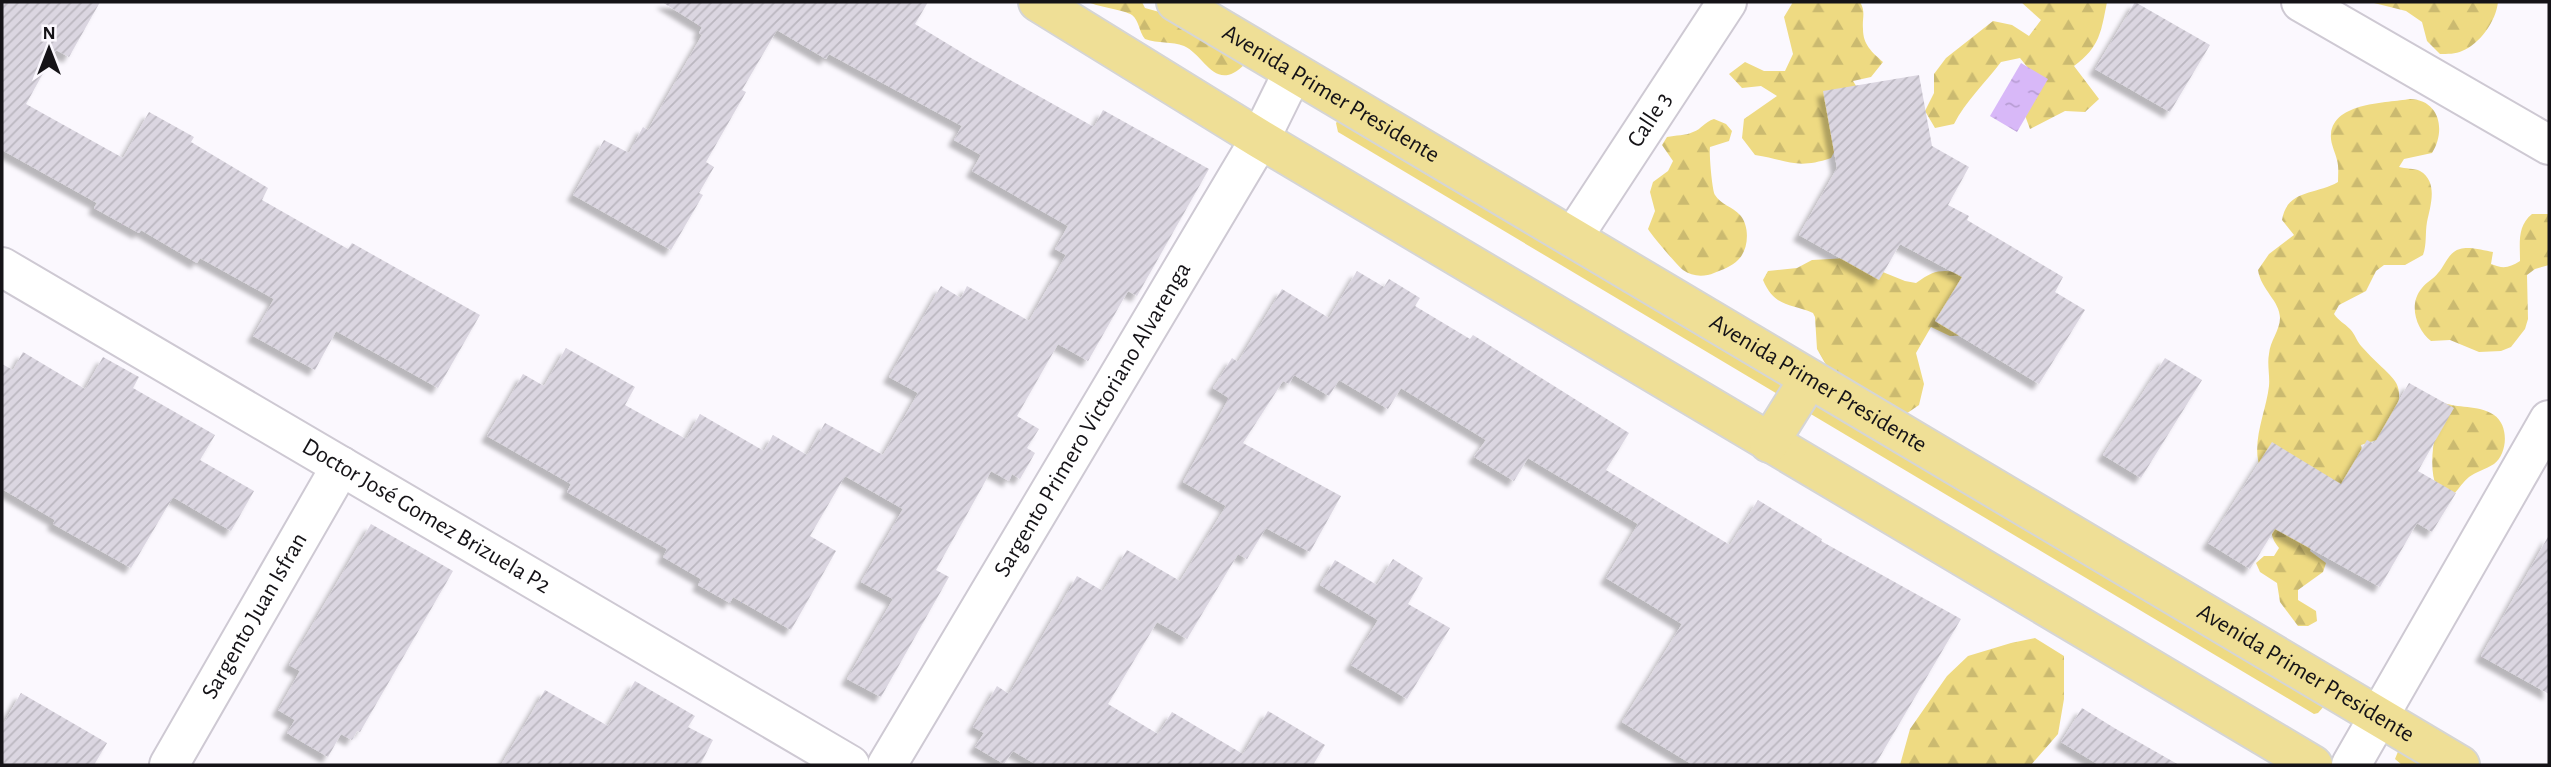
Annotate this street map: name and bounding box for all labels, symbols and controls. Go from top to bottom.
north arrow [14,14,84,84]
street label: Avenida Primer Presidente [1218,20,1443,168]
text: N [42,24,56,43]
street label: Calle 3 [1623,88,1676,152]
street label: Sargento Primero Victoriano Alvarenga [990,258,1196,581]
street label: Avenida Primer Presidente [1706,310,1931,457]
street label: Doctor José Gomez Brizuela P2 [298,434,555,598]
street label: Sargento Juan Isfran [198,529,312,703]
street label: Avenida Primer Presidente [2193,600,2418,747]

